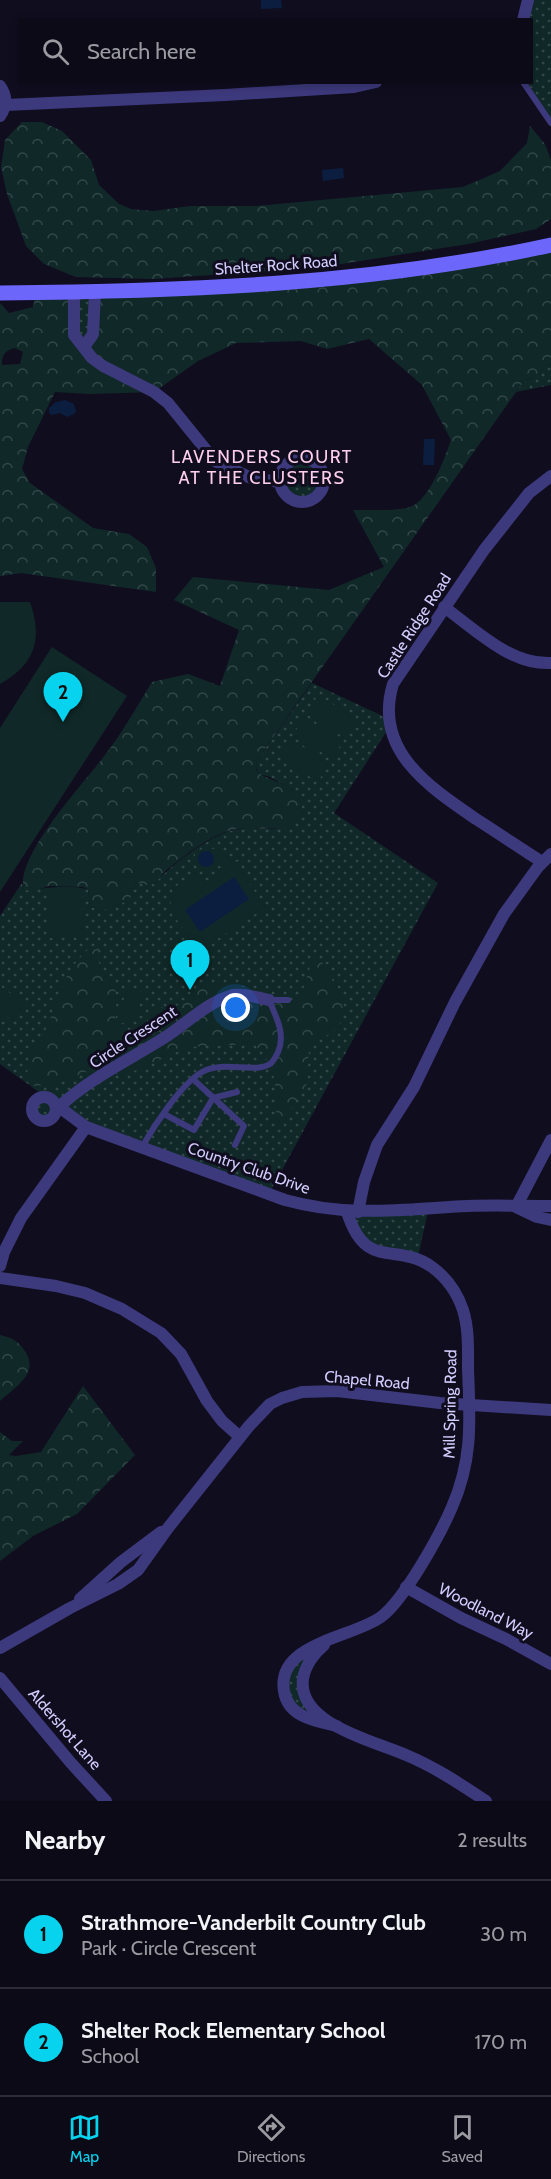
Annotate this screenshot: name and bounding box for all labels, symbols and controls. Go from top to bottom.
search box [18,18,533,84]
icon: search [39,35,72,68]
text: Search here [87,38,196,65]
street label: Shelter Rock Road [214,251,338,279]
district label: LAVENDERS COURT AT THE CLUSTERS [171,446,353,489]
street label: Castle Ridge Road [373,570,455,682]
pin: 2 [44,672,82,722]
pin: 1 [170,940,210,990]
your location [221,993,250,1022]
street label: Circle Crescent [86,1001,181,1072]
street label: Country Club Drive [185,1138,313,1198]
street label: Mill Spring Road [440,1349,460,1459]
street label: Chapel Road [324,1367,410,1393]
street label: Woodland Way [435,1579,537,1643]
street label: Aldershot Lane [25,1685,105,1773]
text: Nearby [24,1824,105,1856]
text: 2 results [457,1828,527,1852]
text: Strathmore-Vanderbilt Country Club [81,1909,426,1936]
text: 1 [40,1922,47,1946]
text: 30 m [480,1922,527,1946]
text: Park · Circle Crescent [81,1936,256,1960]
text: Shelter Rock Elementary School [81,2017,386,2044]
text: 2 [38,2030,49,2054]
text: 170 m [475,2030,527,2054]
text: School [81,2044,139,2068]
tab: Map [68,2111,101,2166]
tab: Directions [237,2111,305,2166]
tab: Saved [441,2111,483,2166]

